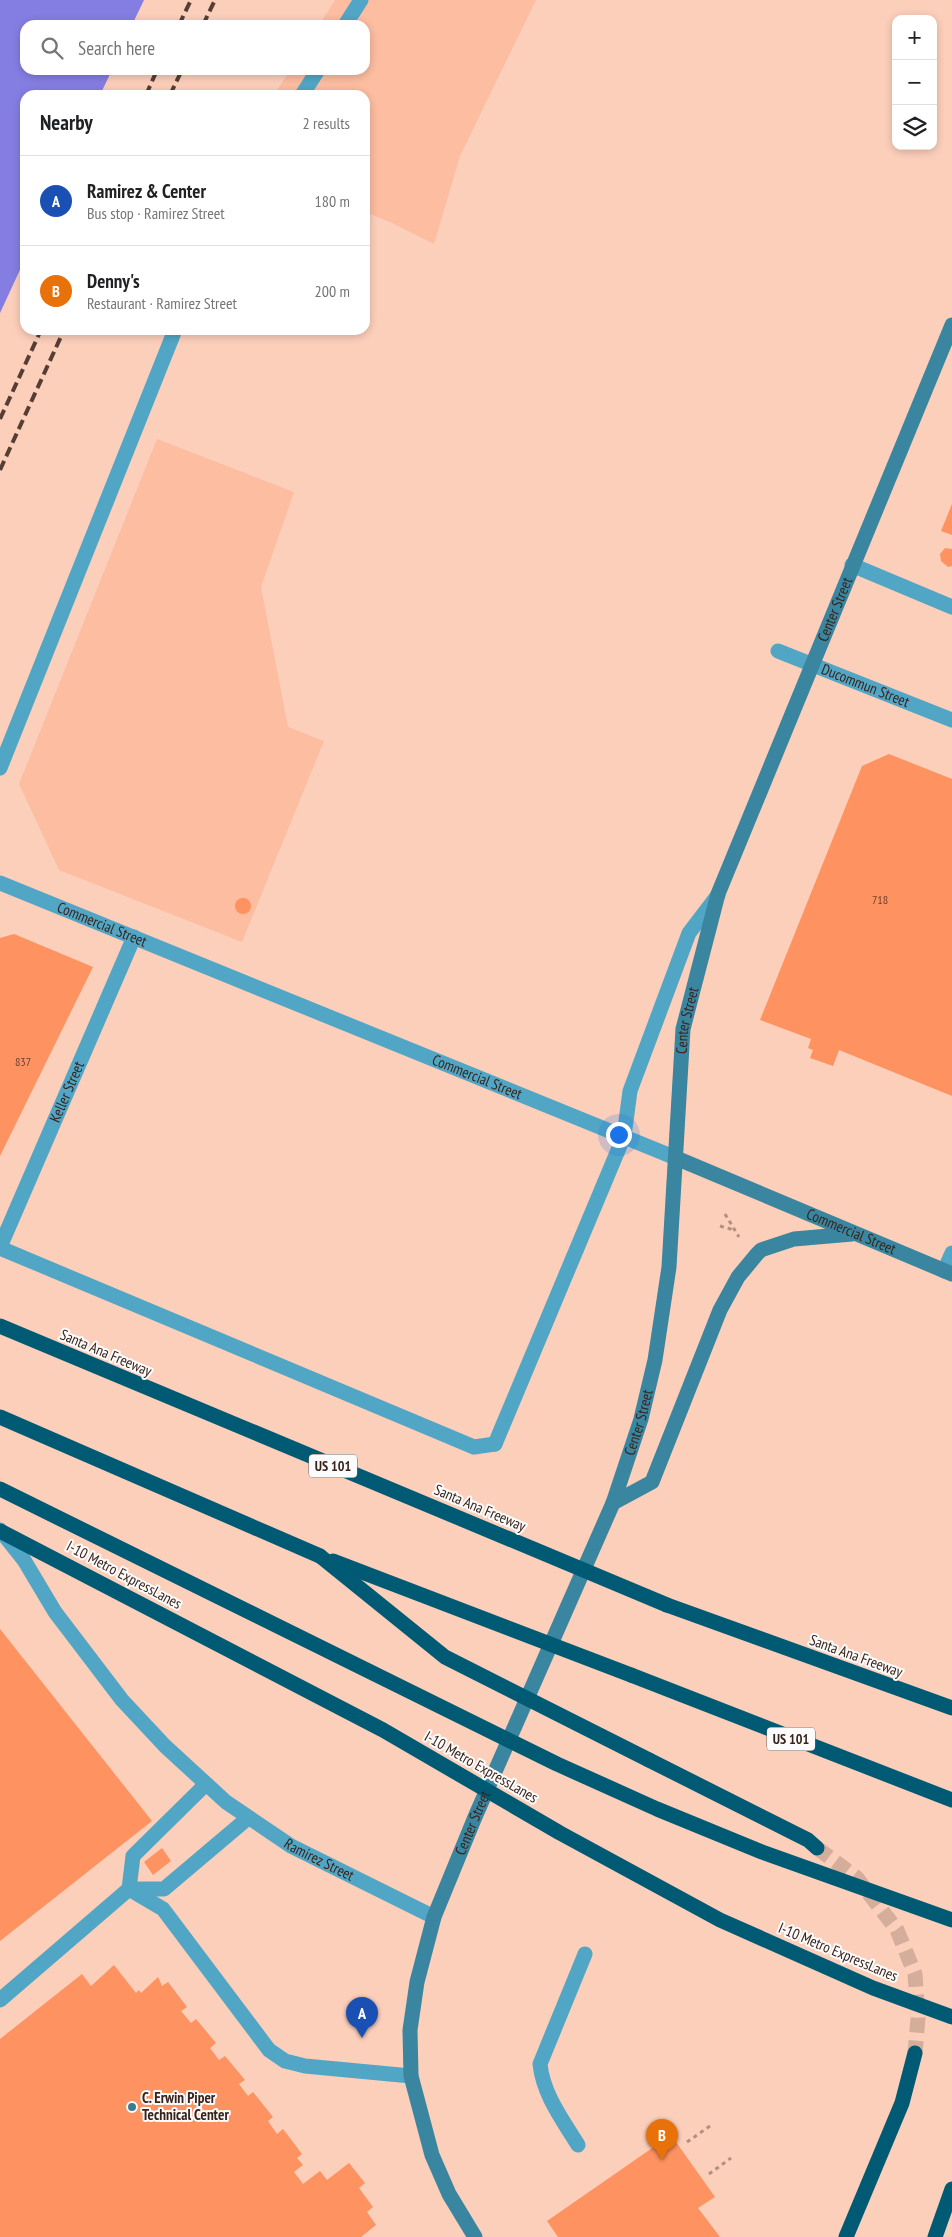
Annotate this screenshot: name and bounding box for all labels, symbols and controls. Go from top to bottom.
map controls [892,15,937,150]
button: + [892,15,937,60]
search box [20,20,370,75]
icon: search [38,34,66,62]
text: Search here [78,36,155,60]
button: − [892,60,937,105]
button: layers [892,105,937,150]
text: Nearby [40,109,93,136]
text: 2 results [303,113,350,133]
text: Ramirez & Center [87,179,206,203]
text: A [52,191,60,211]
text: 180 m [315,191,350,211]
text: Bus stop · Ramirez Street [87,203,225,223]
text: Denny's [87,269,140,293]
text: B [52,281,60,301]
text: 200 m [315,281,350,301]
text: Restaurant · Ramirez Street [87,293,237,313]
street label: Center Street [813,574,856,644]
street label: Ducommun Street [819,659,912,711]
house number: 718 [872,892,888,907]
street label: Commercial Street [54,897,150,951]
street label: Center Street [672,985,703,1054]
street label: Commercial Street [430,1050,525,1103]
house number: 837 [15,1054,31,1069]
street label: Keller Street [45,1058,88,1125]
your location [606,1122,632,1148]
street label: Commercial Street [804,1204,899,1258]
street label: Santa Ana Freeway [58,1325,155,1381]
street label: Center Street [620,1387,657,1458]
road number: US 101 [309,1454,357,1478]
street label: Santa Ana Freeway [432,1480,529,1536]
street label: I-10 Metro ExpressLanes [63,1536,185,1613]
street label: Santa Ana Freeway [807,1630,906,1681]
street label: I-10 Metro ExpressLanes [421,1726,541,1807]
road number: US 101 [767,1728,815,1750]
street label: Center Street [450,1788,494,1858]
street label: Ramirez Street [280,1834,357,1885]
street label: I-10 Metro ExpressLanes [776,1918,901,1985]
pin: A [346,1997,378,2038]
place label: C. Erwin Piper Technical Center [142,2088,229,2124]
marker: C. Erwin Piper Technical Center [126,2101,138,2113]
pin: B [646,2119,678,2160]

